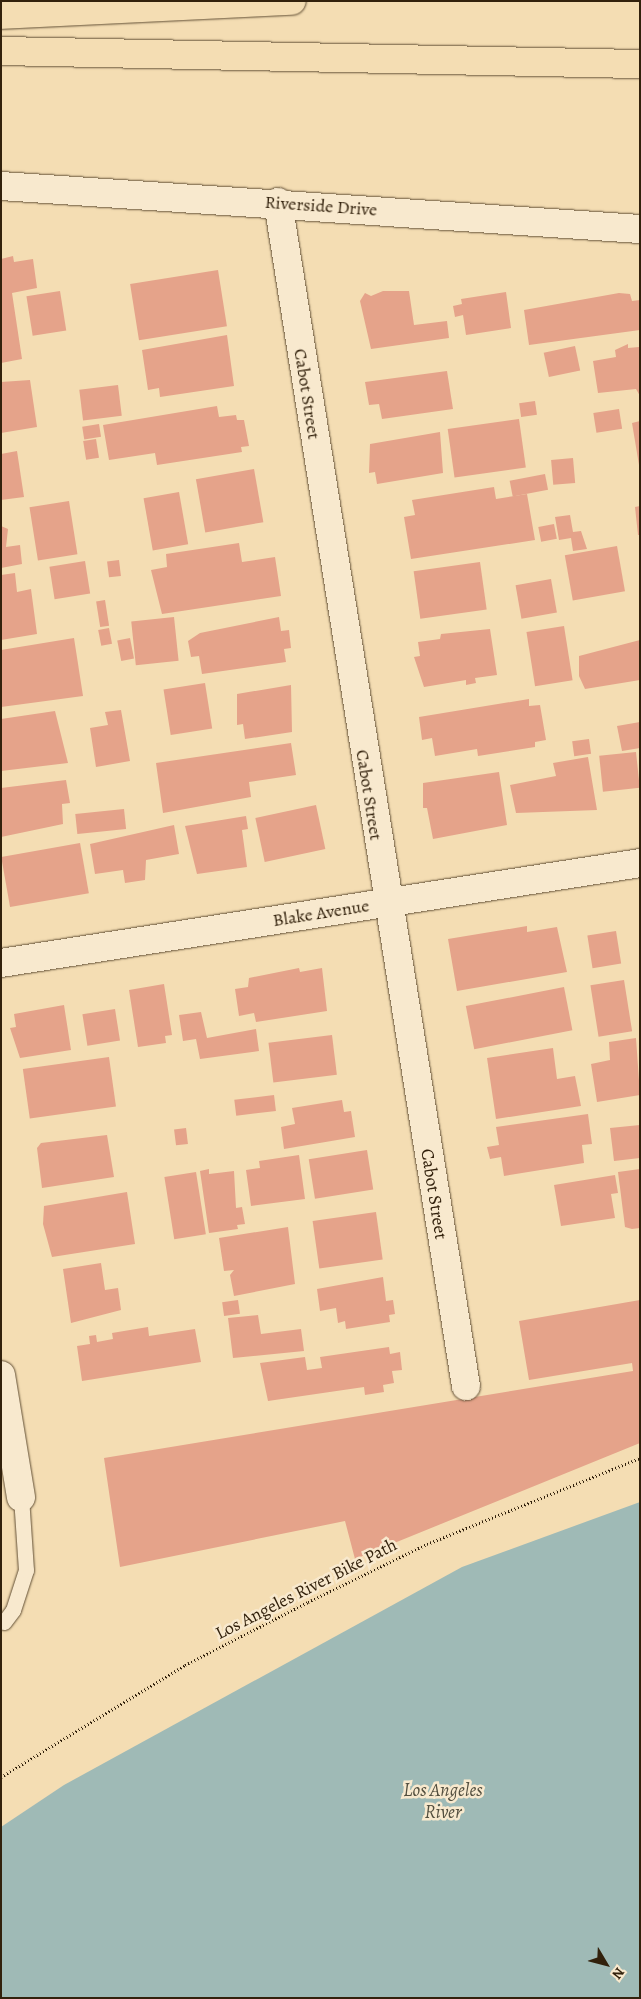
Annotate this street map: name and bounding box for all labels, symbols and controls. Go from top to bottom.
street label: Riverside Drive [264,191,378,221]
street label: Cabot Street [289,347,325,441]
street label: Cabot Street [351,748,387,842]
street label: Blake Avenue [271,895,371,931]
street label: Cabot Street [416,1147,452,1241]
street label: Los Angeles River Bike Path [212,1534,400,1644]
water label: Los Angeles River [403,1780,483,1824]
north arrow [581,1939,631,1989]
text: N [608,1964,629,1983]

